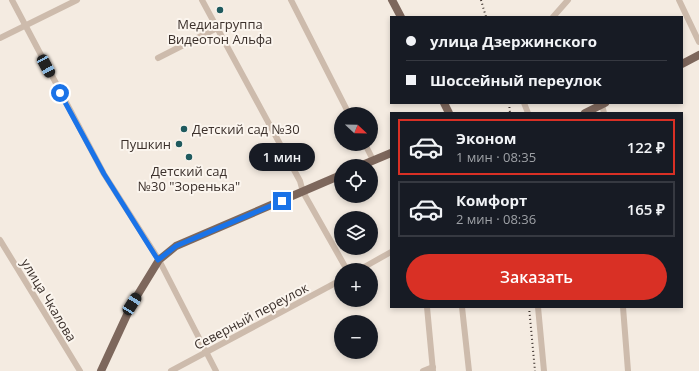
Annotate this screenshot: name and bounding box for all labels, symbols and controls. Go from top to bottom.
marker: Медиагруппа Видеотон Альфа [215,5,225,15]
place label: Медиагруппа Видеотон Альфа [168,15,272,48]
text: улица Дзержинского [430,31,597,51]
car [35,53,57,79]
text: Шоссейный переулок [430,70,602,90]
route start [51,84,69,102]
north arrow [334,107,378,151]
map controls [334,107,378,359]
place label: Детский сад №30 [192,120,300,138]
marker: Детский сад №30 [179,124,189,134]
text: Эконом [456,128,516,148]
icon: car [408,129,444,165]
place label: Пушкин [120,135,171,153]
text: 122 ₽ [627,137,665,157]
marker: Пушкин [174,139,184,149]
callout: 1 мин [249,143,315,171]
text: 1 мин [263,148,301,166]
text: 1 мин · 08:35 [456,148,536,166]
marker: Детский сад №30 "Зоренька" [184,152,194,162]
button: locate [334,159,378,203]
place label: Детский сад №30 "Зоренька" [138,162,240,195]
text: Комфорт [456,190,527,210]
icon: car [408,191,444,227]
route end [273,192,291,210]
text: 165 ₽ [627,199,665,219]
text: 2 мин · 08:36 [456,210,536,228]
button: layers [334,211,378,255]
button: Заказать [406,254,667,300]
street label: улица Чкалова [17,255,81,345]
button: + [334,263,378,307]
street label: Северный переулок [191,278,312,354]
car [121,291,143,317]
button: − [334,315,378,359]

